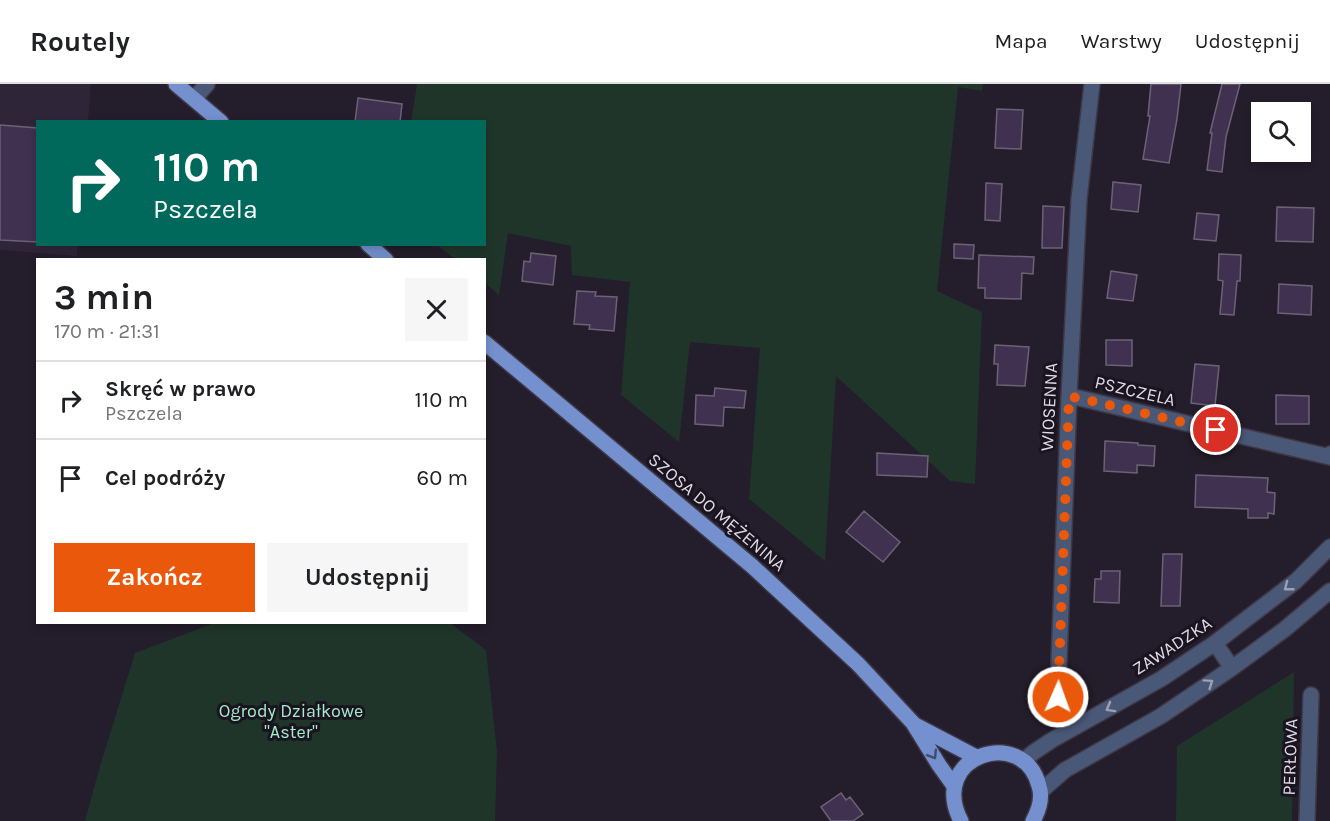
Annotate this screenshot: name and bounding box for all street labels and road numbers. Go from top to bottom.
street label: WIOSENNA [1036,362,1062,452]
street label: PSZCZELA [1093,371,1177,411]
street label: SZOSA DO MĘŻENINA [644,448,790,576]
street label: ZAWADZKA [1128,612,1216,680]
street label: PERŁOWA [1278,718,1302,796]

